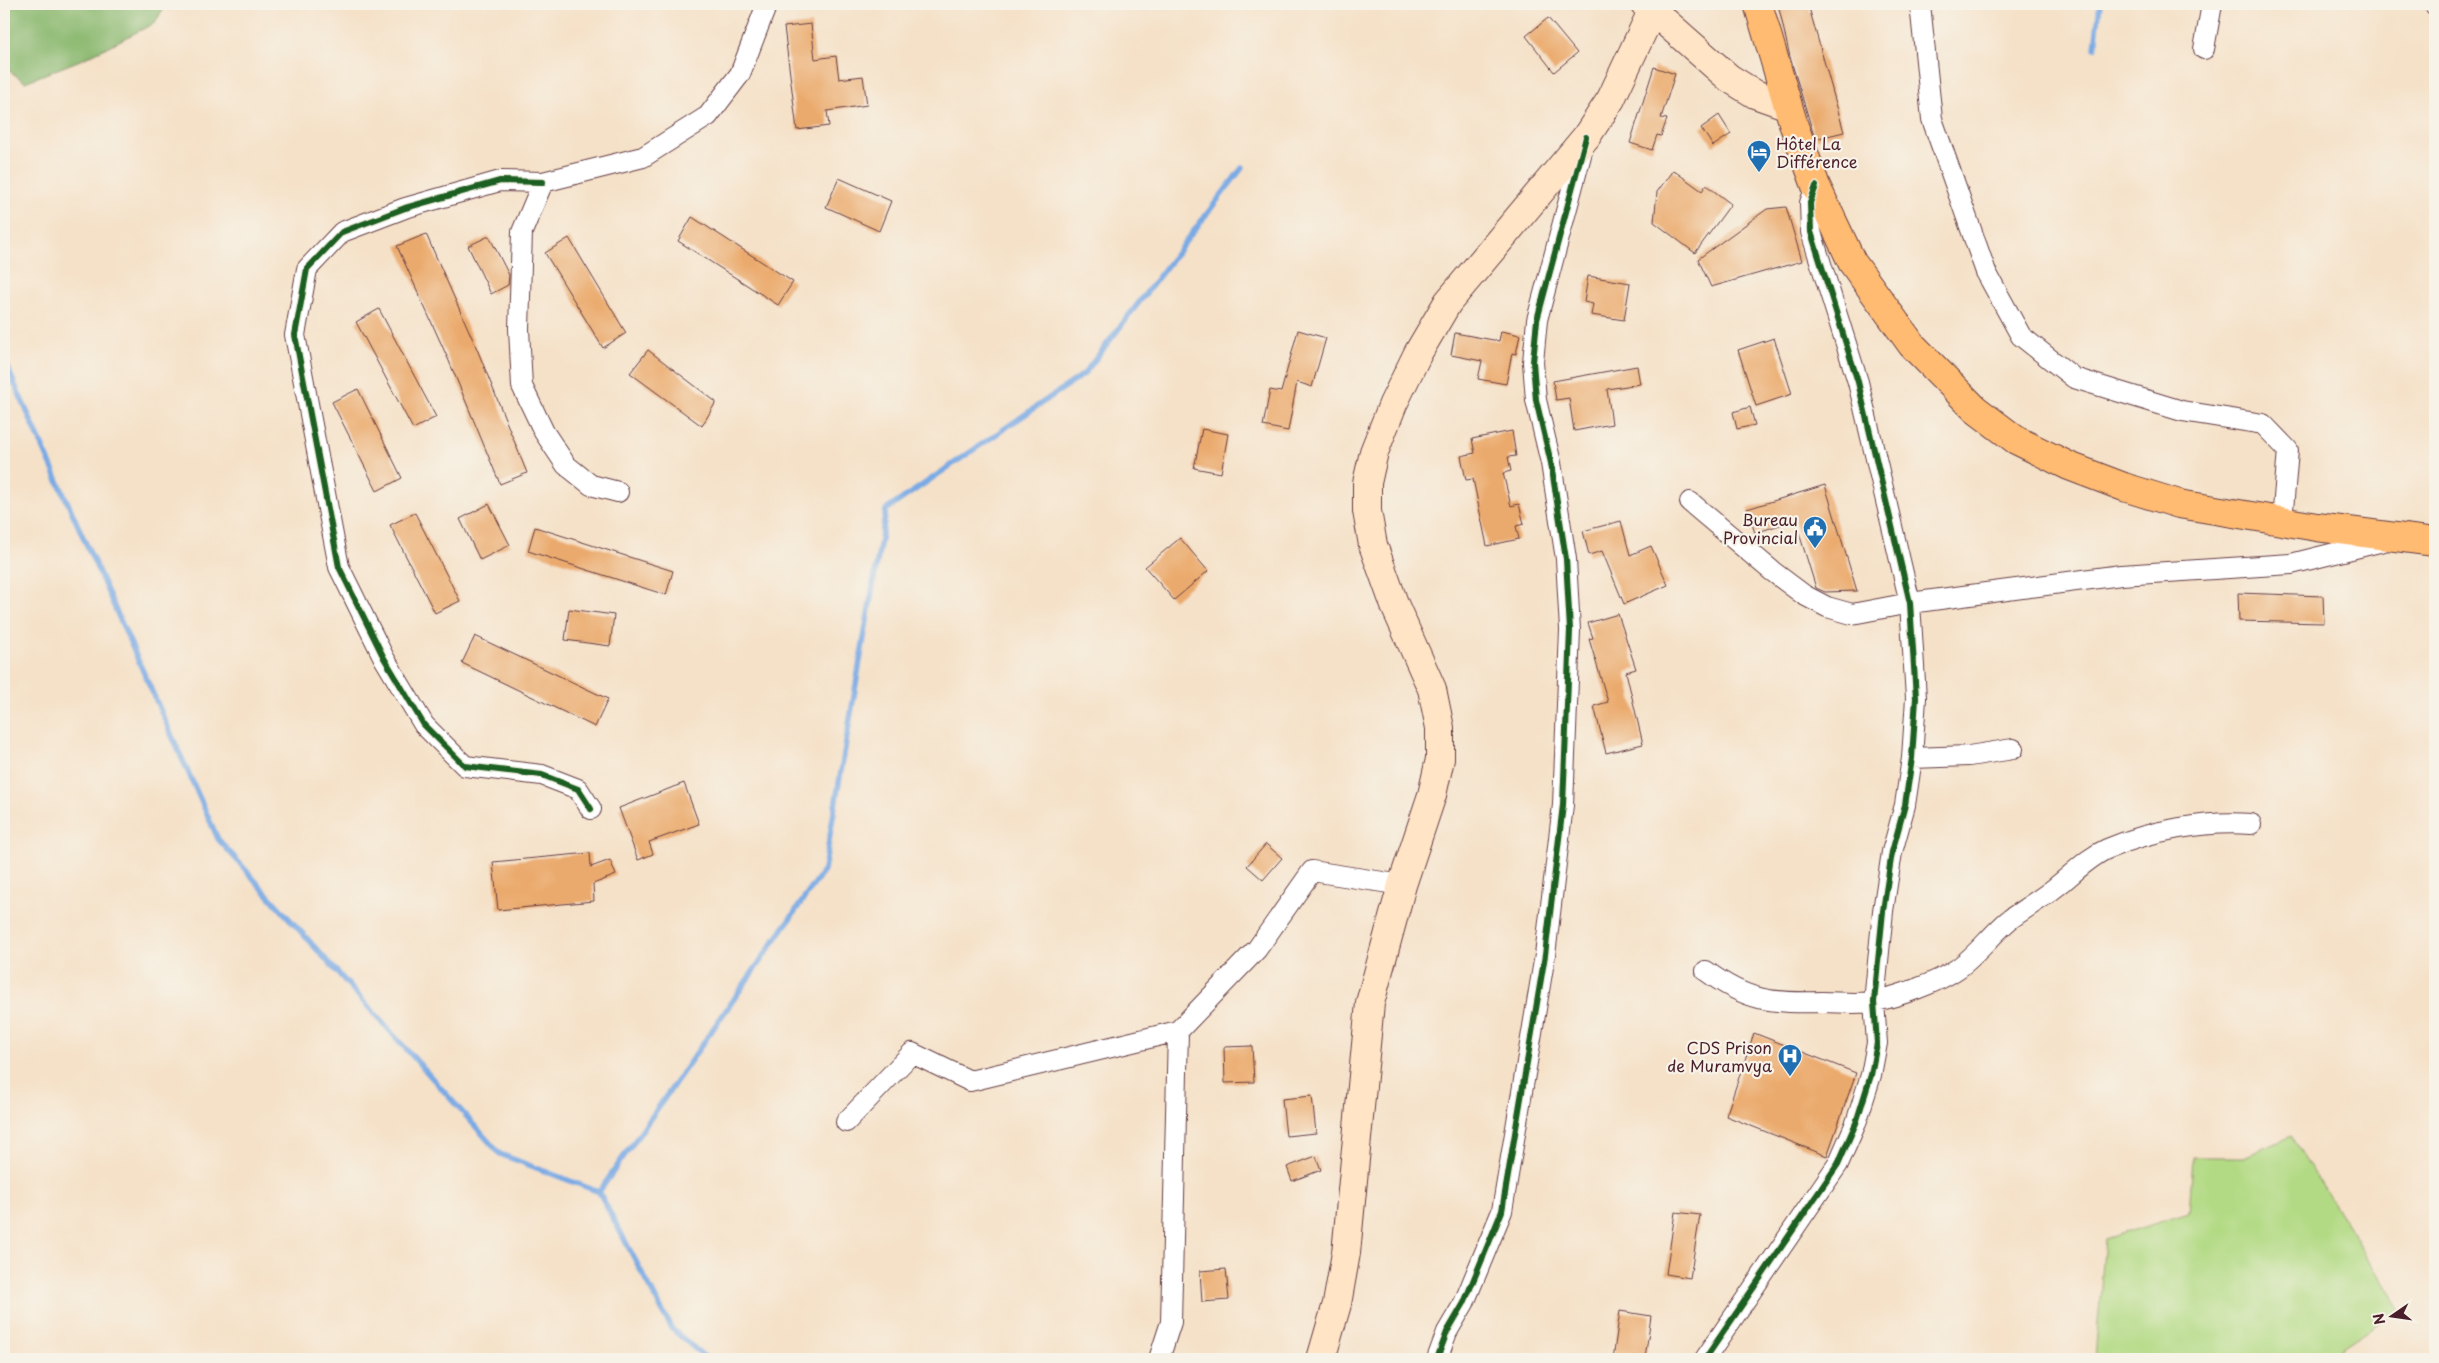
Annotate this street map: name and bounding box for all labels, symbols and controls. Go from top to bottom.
place label: Hôtel La Différence [1776,131,1858,173]
hotel icon: Hôtel La Différence [1746,139,1772,173]
place label: Bureau Provincial [1723,507,1798,549]
public building icon: Bureau Provincial [1802,515,1828,549]
place label: CDS Prison de Muramvya [1667,1035,1772,1077]
hospital icon: CDS Prison de Muramvya [1777,1043,1803,1077]
north arrow [2366,1290,2416,1340]
text: N [2367,1311,2390,1327]

